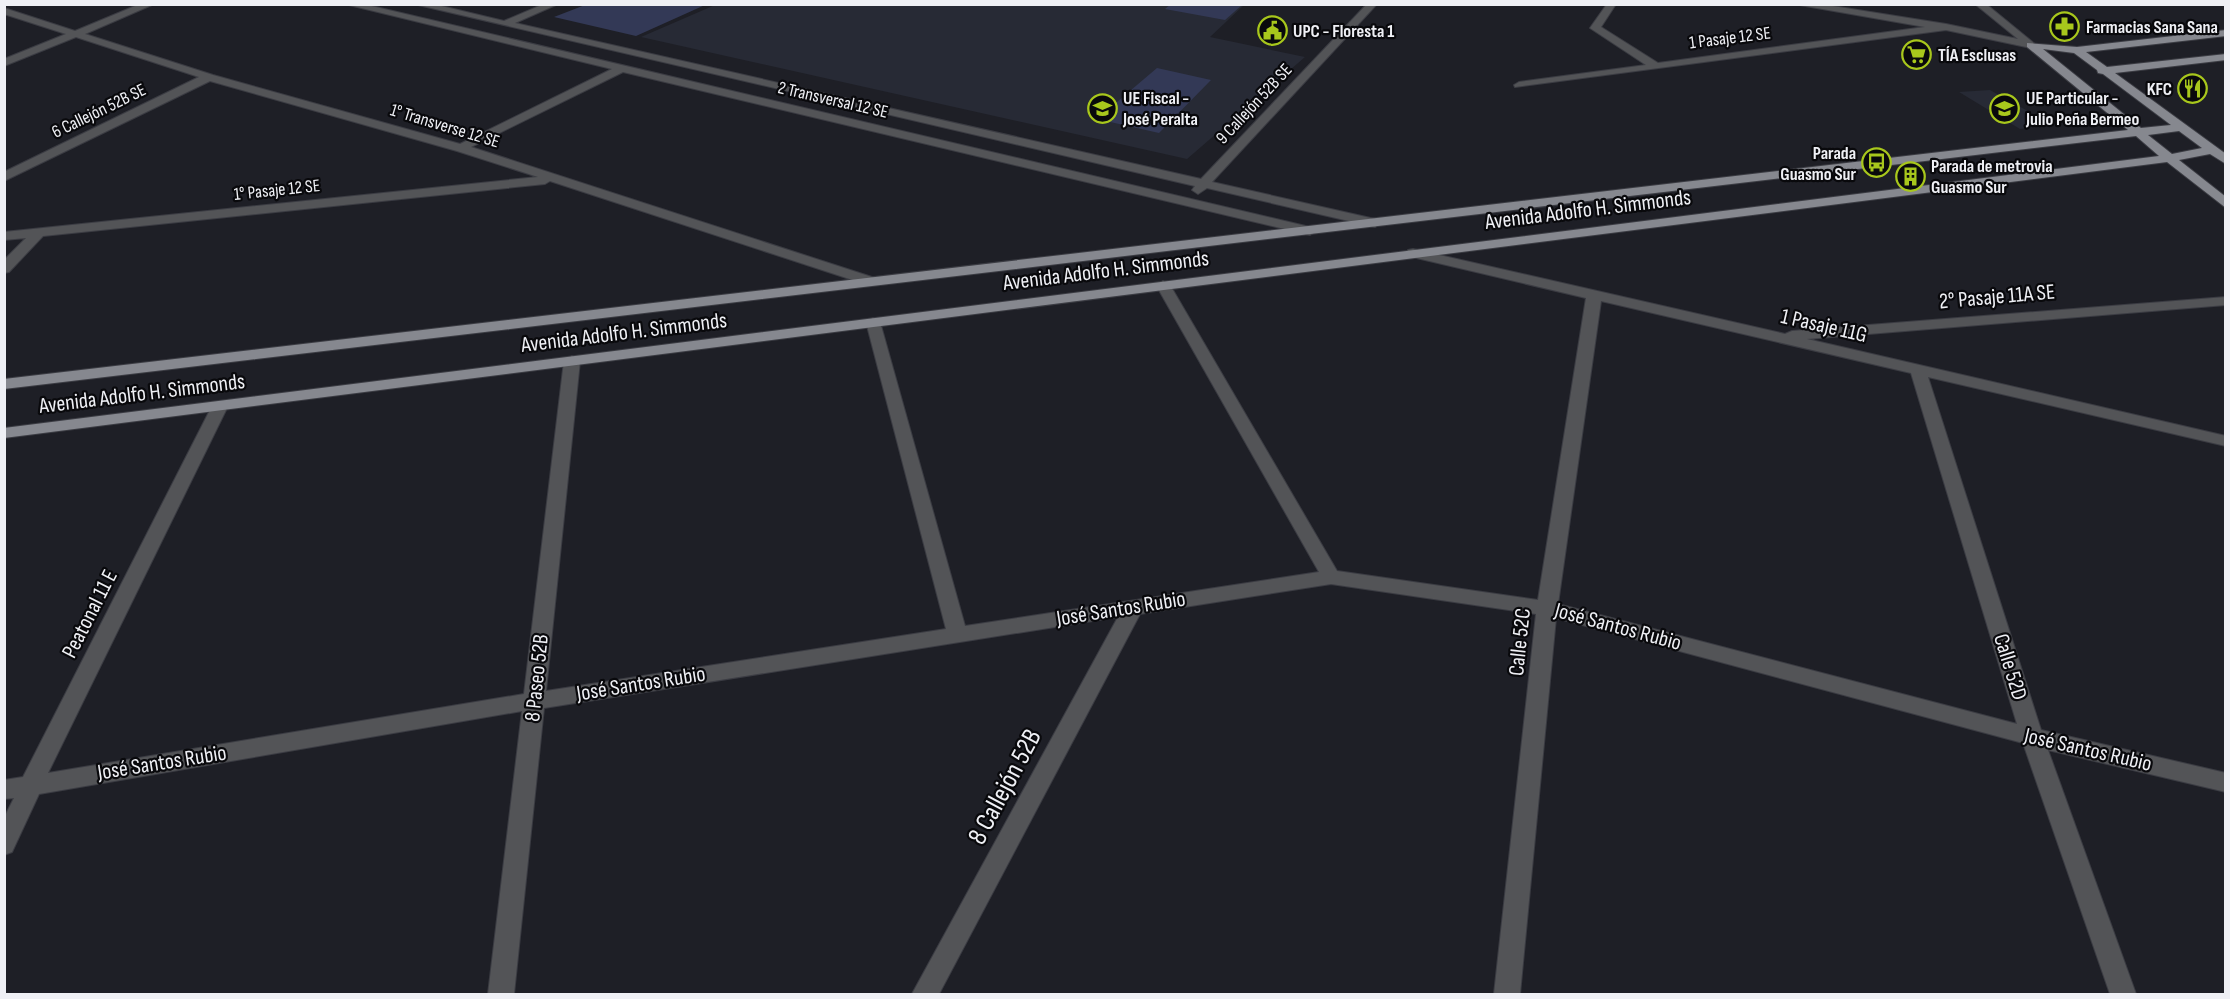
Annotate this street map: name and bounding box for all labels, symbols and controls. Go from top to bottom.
pharmacy icon: Farmacias Sana Sana [2049,11,2081,43]
public building icon: UPC - Floresta 1 [1256,15,1288,47]
place label: Farmacias Sana Sana [2086,17,2218,38]
place label: UPC - Floresta 1 [1293,21,1394,42]
street label: 1 Pasaje 12 SE [1688,23,1772,53]
supermarket icon: TÍA Esclusas [1901,39,1933,71]
place label: TÍA Esclusas [1938,45,2016,66]
street label: 9 Callejón 52B SE [1212,60,1296,148]
restaurant icon: KFC [2177,73,2209,105]
street label: 2 Transversal 12 SE [776,77,890,123]
street label: 6 Callejón 52B SE [49,79,149,143]
place label: KFC [2147,79,2172,100]
place label: UE Fiscal - José Peralta [1122,88,1198,130]
place label: UE Particular - Julio Peña Bermeo [2025,88,2140,130]
school or university icon: UE Fiscal - José Peralta [1086,92,1118,124]
school or university icon: UE Particular - Julio Peña Bermeo [1989,92,2021,124]
street label: 1° Transverse 12 SE [388,99,502,153]
place label: Parada Guasmo Sur [1780,143,1856,185]
bus stop icon: Parada Guasmo Sur [1861,147,1893,179]
place label: Parada de metrovia Guasmo Sur [1931,156,2053,198]
building icon: Parada de metrovia Guasmo Sur [1894,160,1926,192]
street label: 1° Pasaje 12 SE [233,175,321,205]
street label: Avenida Adolfo H. Simmonds [1483,184,1693,236]
street label: Avenida Adolfo H. Simmonds [1001,245,1211,297]
street label: 2° Pasaje 11A SE [1938,278,2056,316]
street label: 1 Pasaje 11G [1778,303,1870,349]
street label: Avenida Adolfo H. Simmonds [519,307,729,359]
street label: Avenida Adolfo H. Simmonds [37,368,247,420]
street label: Peatonal 11 E [56,565,124,663]
street label: José Santos Rubio [1054,585,1187,633]
street label: José Santos Rubio [1551,597,1684,657]
street label: Calle 52C [1503,607,1537,677]
street label: Calle 52D [1987,631,2033,703]
street label: 8 Paseo 52B [519,633,555,723]
street label: José Santos Rubio [574,660,707,708]
street label: José Santos Rubio [2021,722,2154,778]
street label: 8 Callejón 52B [961,724,1049,850]
street label: José Santos Rubio [95,739,228,787]

